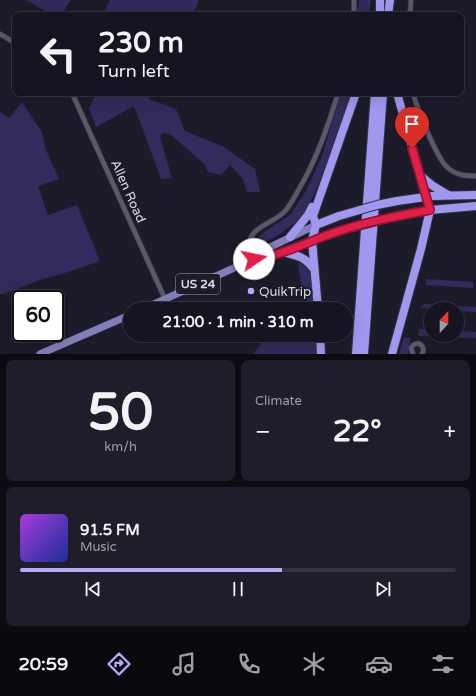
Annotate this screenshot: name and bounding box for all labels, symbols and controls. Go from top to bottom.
text: 230 m [98,26,184,60]
icon: left [32,28,84,80]
text: Turn left [98,60,170,82]
pin [395,107,429,148]
icon: arrive [401,113,423,135]
street label: Allen Road [107,157,149,225]
position arrow [233,238,275,280]
road number: US 24 [176,274,220,294]
place label: QuikTrip [259,284,311,300]
marker: QuikTrip [246,286,256,296]
speed limit sign: 60 [12,290,64,342]
north arrow [424,302,464,342]
map controls [424,302,464,342]
text: 21:00 · 1 min · 310 m [163,313,313,331]
text: 50 [88,381,153,444]
text: Climate [255,393,302,409]
text: 22° [333,413,382,450]
text: − [255,419,271,445]
text: + [444,419,456,445]
text: km/h [104,439,137,455]
text: 91.5 FM [80,521,140,539]
text: Music [80,539,117,555]
icon: previous [82,578,104,600]
icon: pause [227,578,249,600]
icon: next [372,578,394,600]
icon: directions [105,650,133,678]
icon: music [170,650,198,678]
icon: phone [235,650,263,678]
icon: climate [300,650,328,678]
icon: car [365,650,393,678]
icon: filters [429,650,457,678]
text: 20:59 [18,653,68,675]

